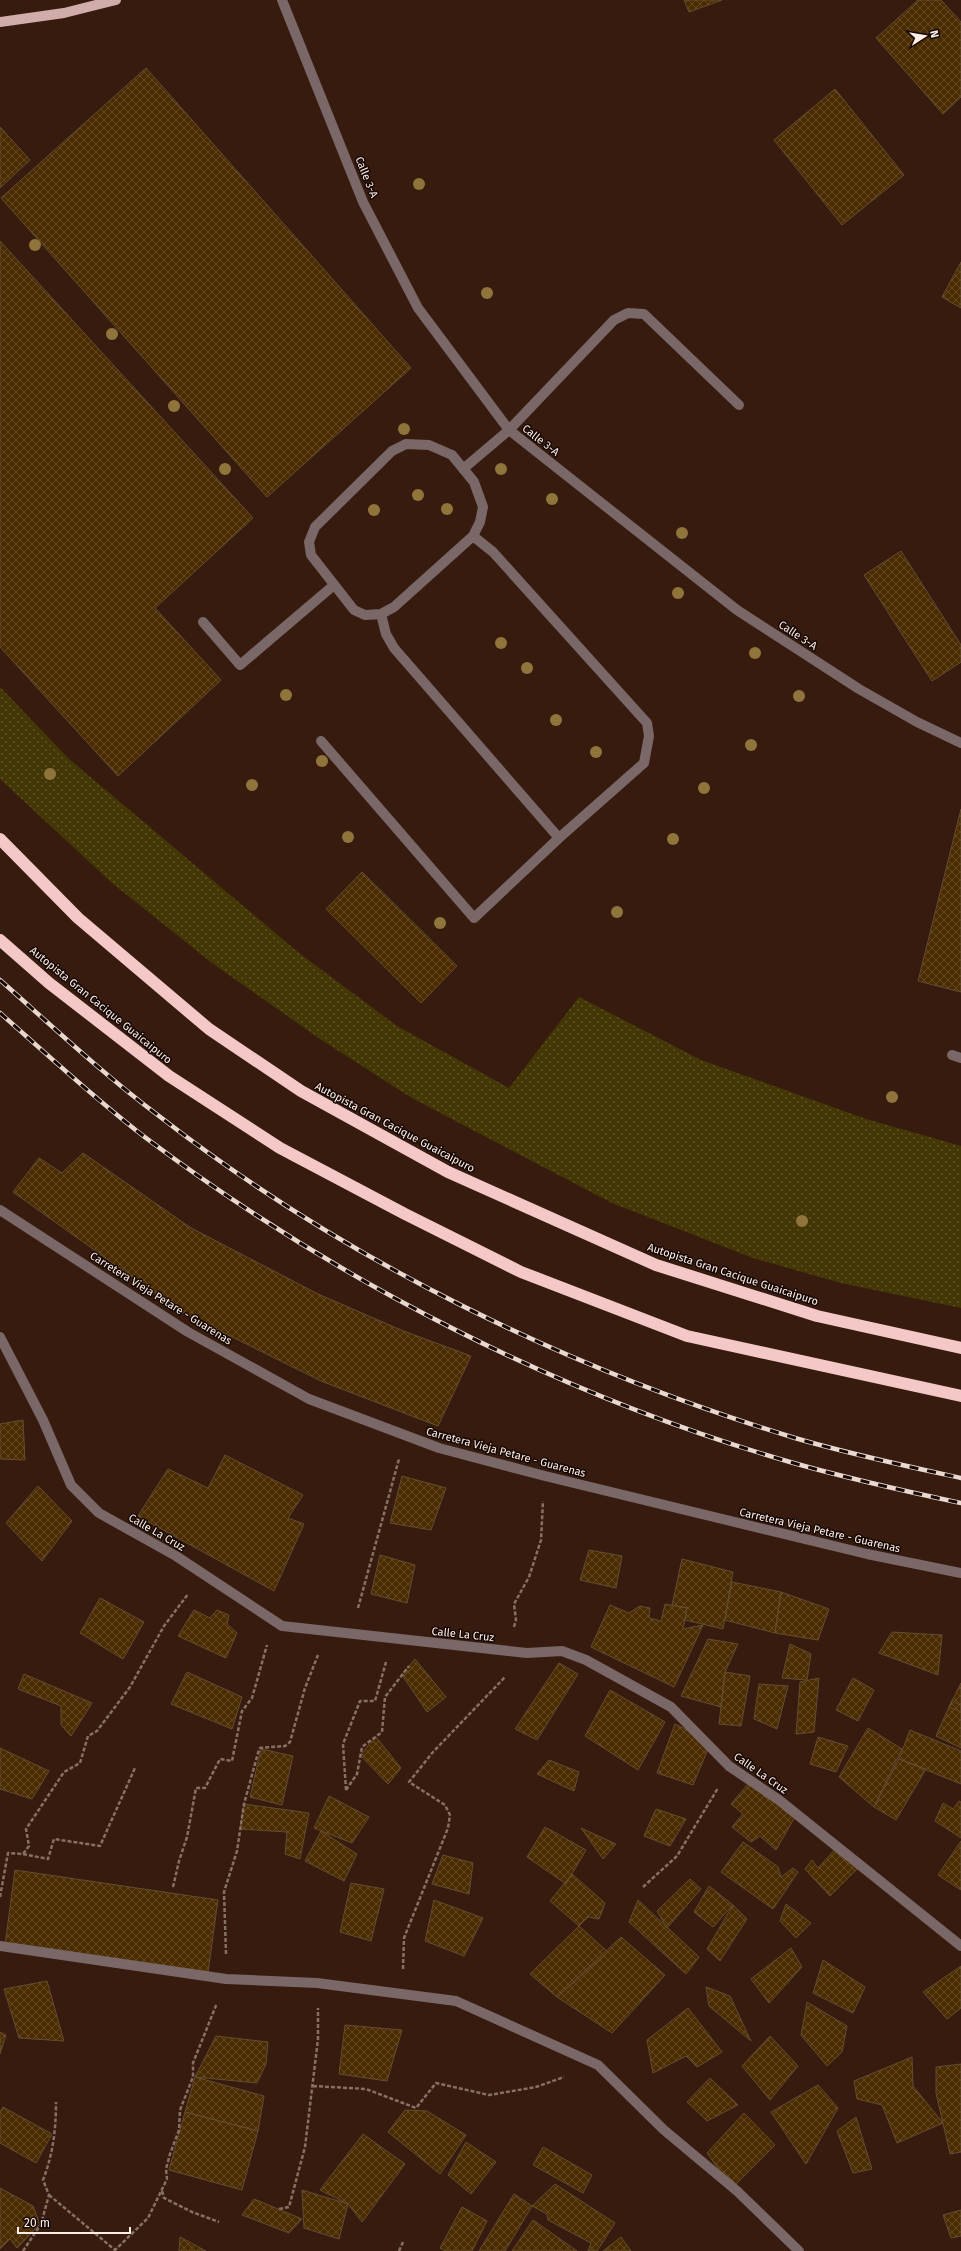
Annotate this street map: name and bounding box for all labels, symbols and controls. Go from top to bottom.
north arrow [905,16,945,56]
text: N [927,29,941,39]
street label: Calle 3-A [352,155,381,200]
street label: Calle 3-A [520,422,562,459]
street label: Calle 3-A [776,618,820,653]
street label: Autopista Gran Cacique Guaicaipuro [27,944,174,1067]
street label: Autopista Gran Cacique Guaicaipuro [313,1080,477,1175]
street label: Autopista Gran Cacique Guaicaipuro [646,1241,820,1308]
street label: Carretera Vieja Petare - Guarenas [87,1249,234,1348]
street label: Carretera Vieja Petare - Guarenas [425,1425,587,1480]
street label: Carretera Vieja Petare - Guarenas [738,1506,902,1555]
street label: Calle La Cruz [126,1511,187,1554]
street label: Calle La Cruz [431,1625,495,1644]
street label: Calle La Cruz [731,1750,790,1797]
scale bar [18,2209,130,2235]
text: 20 m [24,2216,50,2230]

